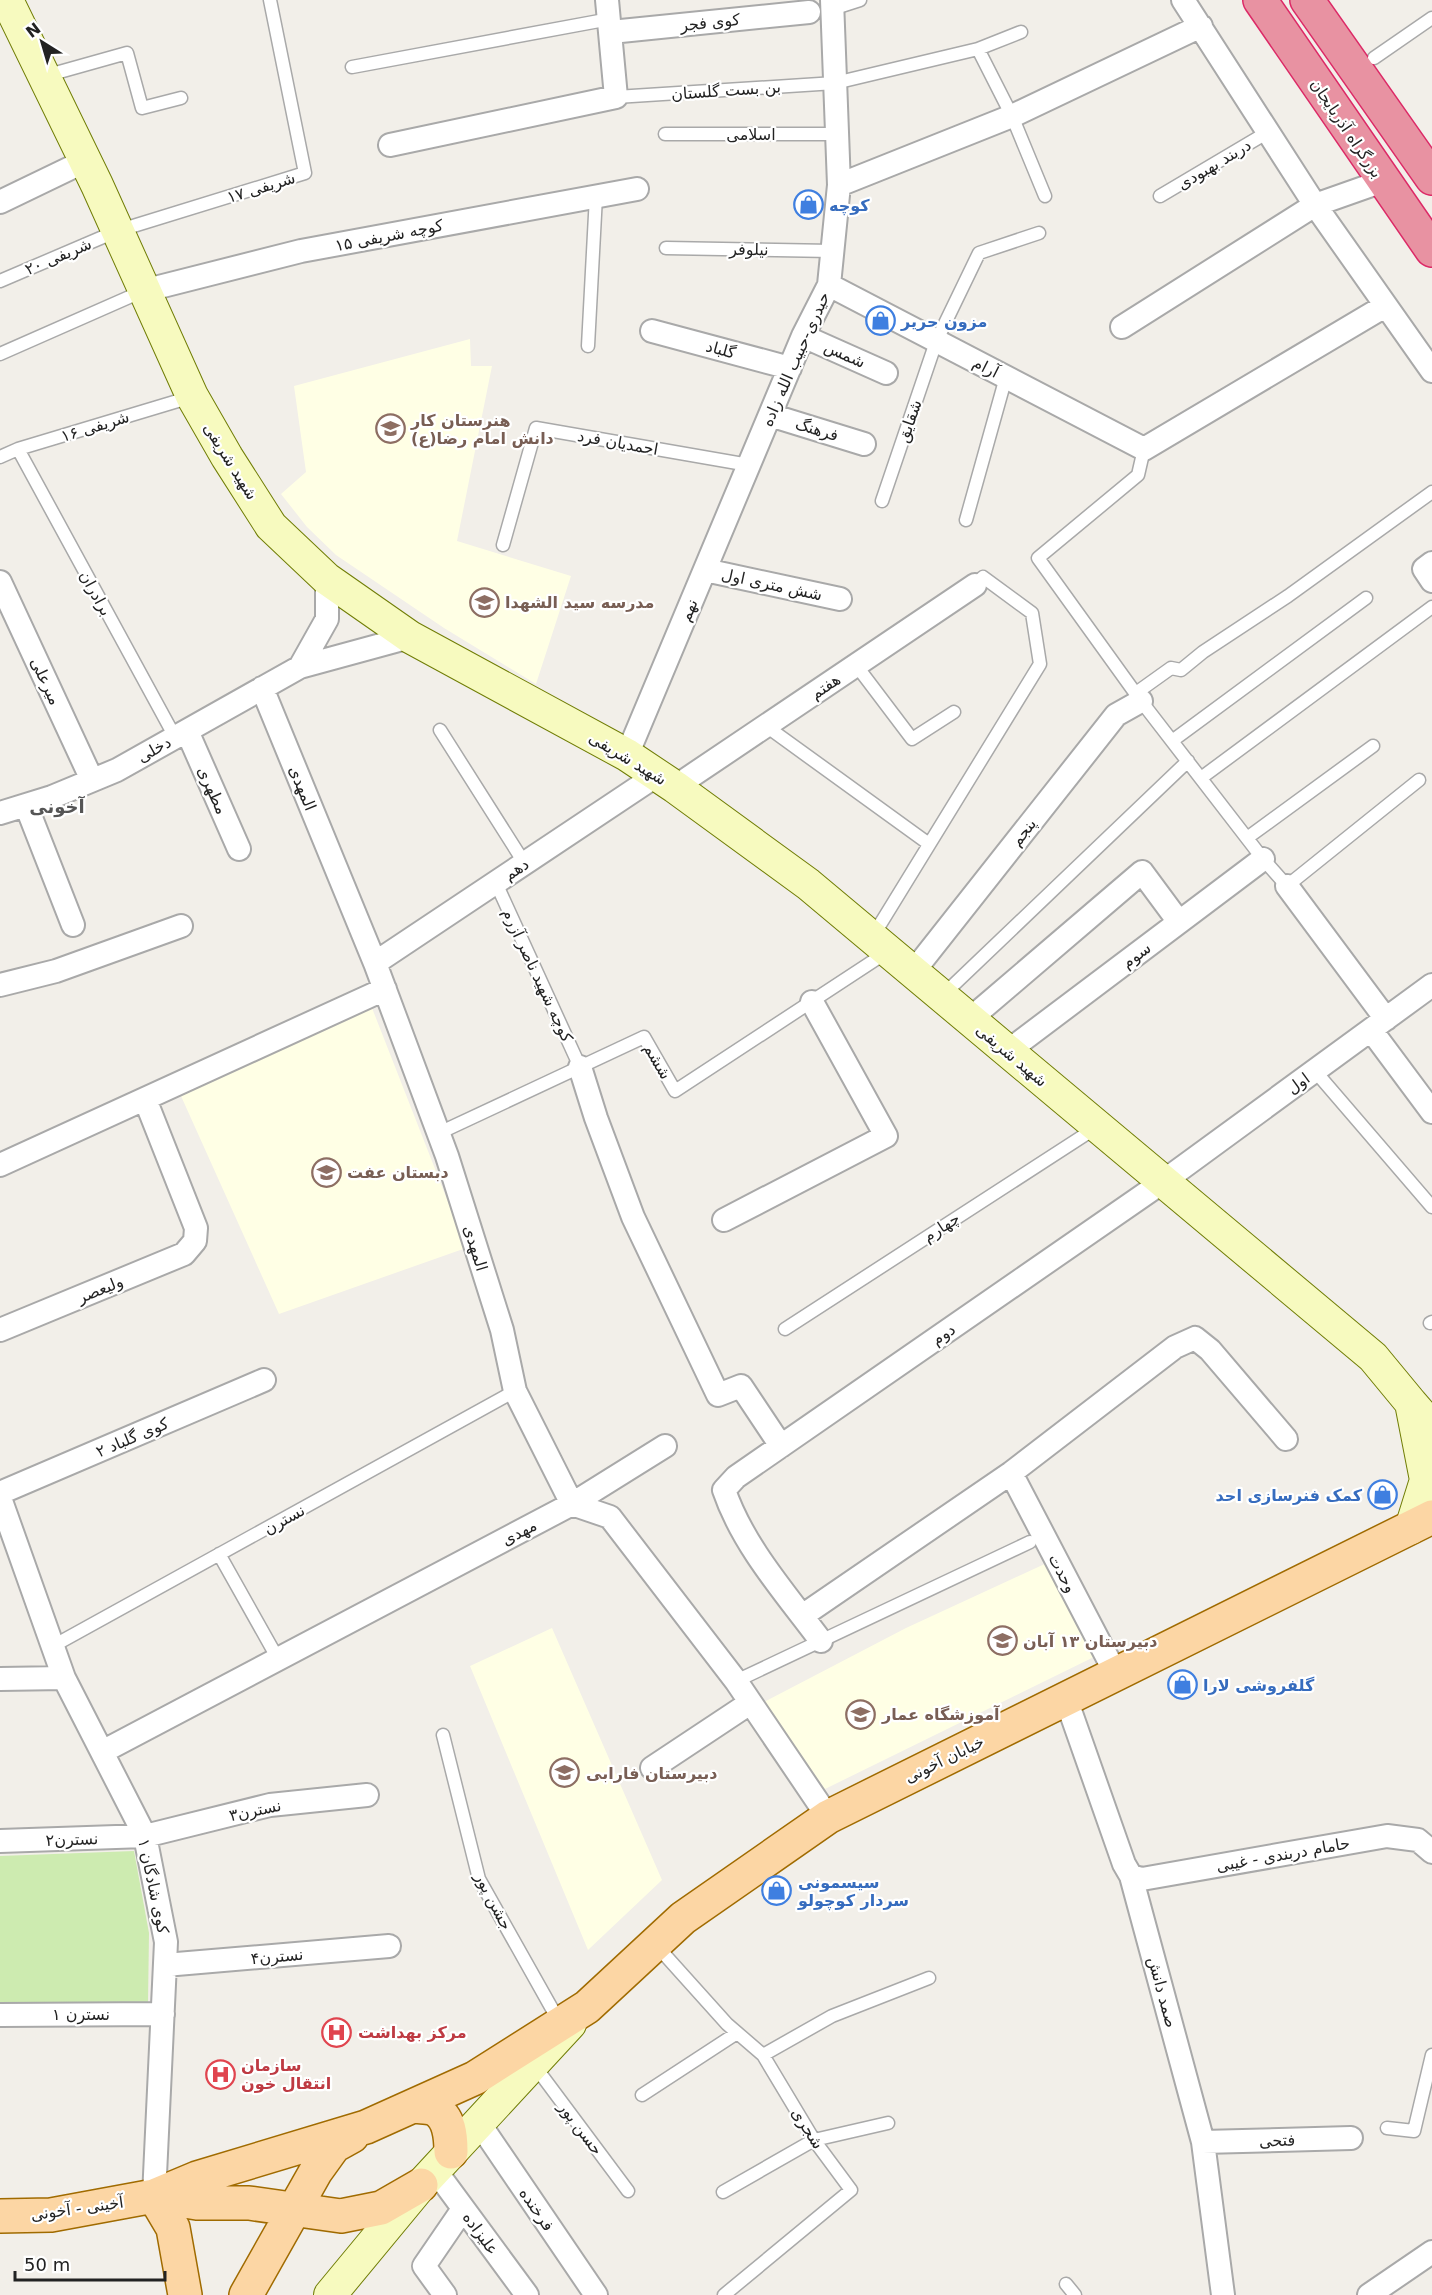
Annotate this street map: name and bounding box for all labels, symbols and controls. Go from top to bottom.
street label: کوی فجر [678,10,742,36]
north arrow [12,12,72,72]
text: N [22,19,44,42]
street label: بزرگراه آذربایجان [1306,75,1387,182]
street label: بن بست گلستان [671,77,782,105]
street label: اسلامی [726,125,776,144]
street label: دربند بهبودی [1174,135,1255,195]
street label: شریفی ۱۷ [225,168,298,208]
shop icon: کوچه [792,189,824,221]
place label: کوچه [829,196,870,216]
street label: کوچه شریفی ۱۵ [333,216,445,256]
street label: شریفی ۲۰ [22,234,95,280]
street label: نیلوفر [728,240,769,260]
street label: حیدری-حبیب الله زاده [757,289,835,430]
shop icon: مزون حریر [864,305,896,337]
place label: مزون حریر [900,312,987,331]
street label: گلباد [704,336,738,363]
street label: شمس [821,337,868,373]
street label: آرام [969,353,1003,384]
street label: شقایق [893,397,927,445]
street label: شریفی ۱۶ [59,407,132,447]
place label: هنرستان کار دانش امام رضا(ع) [410,411,554,448]
school or university icon: هنرستان کار دانش امام رضا(ع) [374,413,406,445]
street label: فرهنگ [793,414,841,446]
street label: شهید شریفی [199,419,262,504]
street label: احمدیان فرد [576,426,660,460]
street label: شش متری اول [720,565,824,605]
street label: برادران [75,567,116,620]
school or university icon: مدرسه سید الشهدا [468,586,500,618]
place label: مدرسه سید الشهدا [505,593,655,612]
street label: نهم [675,596,703,625]
street label: میرعلی [25,654,65,708]
street label: هفتم [807,670,844,703]
street label: شهید شریفی [585,728,670,790]
street label: دخلی [134,732,174,766]
street label: مطهری [193,763,231,818]
street label: المهدی [284,763,320,814]
district label: آخونی [29,795,86,818]
street label: پنجم [1007,815,1041,851]
street label: دهم [500,854,532,885]
street label: کوچه شهید ناصر آزرم [497,905,577,1046]
street label: سوم [1118,938,1155,973]
street label: شهید شریفی [972,1020,1051,1091]
street label: ششم [640,1040,675,1083]
street label: اول [1283,1069,1314,1099]
school or university icon: دبستان عفت [310,1156,342,1188]
place label: دبستان عفت [347,1163,449,1182]
street label: چهارم [919,1209,964,1247]
street label: المهدی [459,1223,491,1274]
street label: ولیعصر [74,1272,126,1309]
street label: دوم [928,1320,959,1350]
street label: کوی گلباد ۲ [93,1414,172,1462]
shop icon: کمک فنرسازی احد [1367,1479,1399,1511]
place label: کمک فنرسازی احد [1216,1486,1363,1505]
street label: نسترن [260,1500,309,1539]
street label: مهدی [498,1515,540,1550]
street label: وحدت [1044,1551,1081,1596]
school or university icon: دبیرستان ۱۳ آبان [986,1625,1018,1657]
place label: دبیرستان ۱۳ آبان [1023,1631,1157,1651]
shop icon: گلفروشی لارا [1166,1669,1198,1701]
place label: گلفروشی لارا [1203,1676,1315,1695]
school or university icon: آموزشگاه عمار [845,1698,877,1730]
place label: آموزشگاه عمار [881,1704,1000,1724]
street label: خیابان آخونی [901,1732,988,1788]
school or university icon: دبیرستان فارابی [549,1757,581,1789]
place label: دبیرستان فارابی [586,1764,718,1783]
street label: نسترن۳ [227,1796,283,1826]
street label: نسترن۲ [45,1829,99,1851]
street label: حامام دربندی - غیبی [1215,1833,1352,1877]
street label: کوی شادگان ۱ [133,1837,173,1936]
street label: جشن پور [470,1868,516,1934]
place label: سیسمونی سردار کوچولو [797,1873,909,1911]
shop icon: سیسمونی سردار کوچولو [761,1875,793,1907]
street label: نسترن۴ [250,1945,304,1969]
street label: صمد دانش [1143,1955,1181,2030]
street label: نسترن ۱ [52,2005,110,2025]
hospital icon: مرکز بهداشت [321,2016,353,2048]
place label: مرکز بهداشت [358,2023,467,2042]
place label: سازمان انتقال خون [241,2056,331,2093]
hospital icon: سازمان انتقال خون [204,2058,236,2090]
street label: حسن پور [553,2097,607,2159]
street label: شجری [786,2104,828,2153]
street label: فتحی [1259,2130,1295,2151]
street label: فرخنده [514,2184,558,2235]
street label: آخینی - آخونی [29,2192,126,2225]
street label: علیزاده [458,2208,503,2259]
scale bar [15,2244,165,2282]
text: 50 m [24,2254,70,2275]

